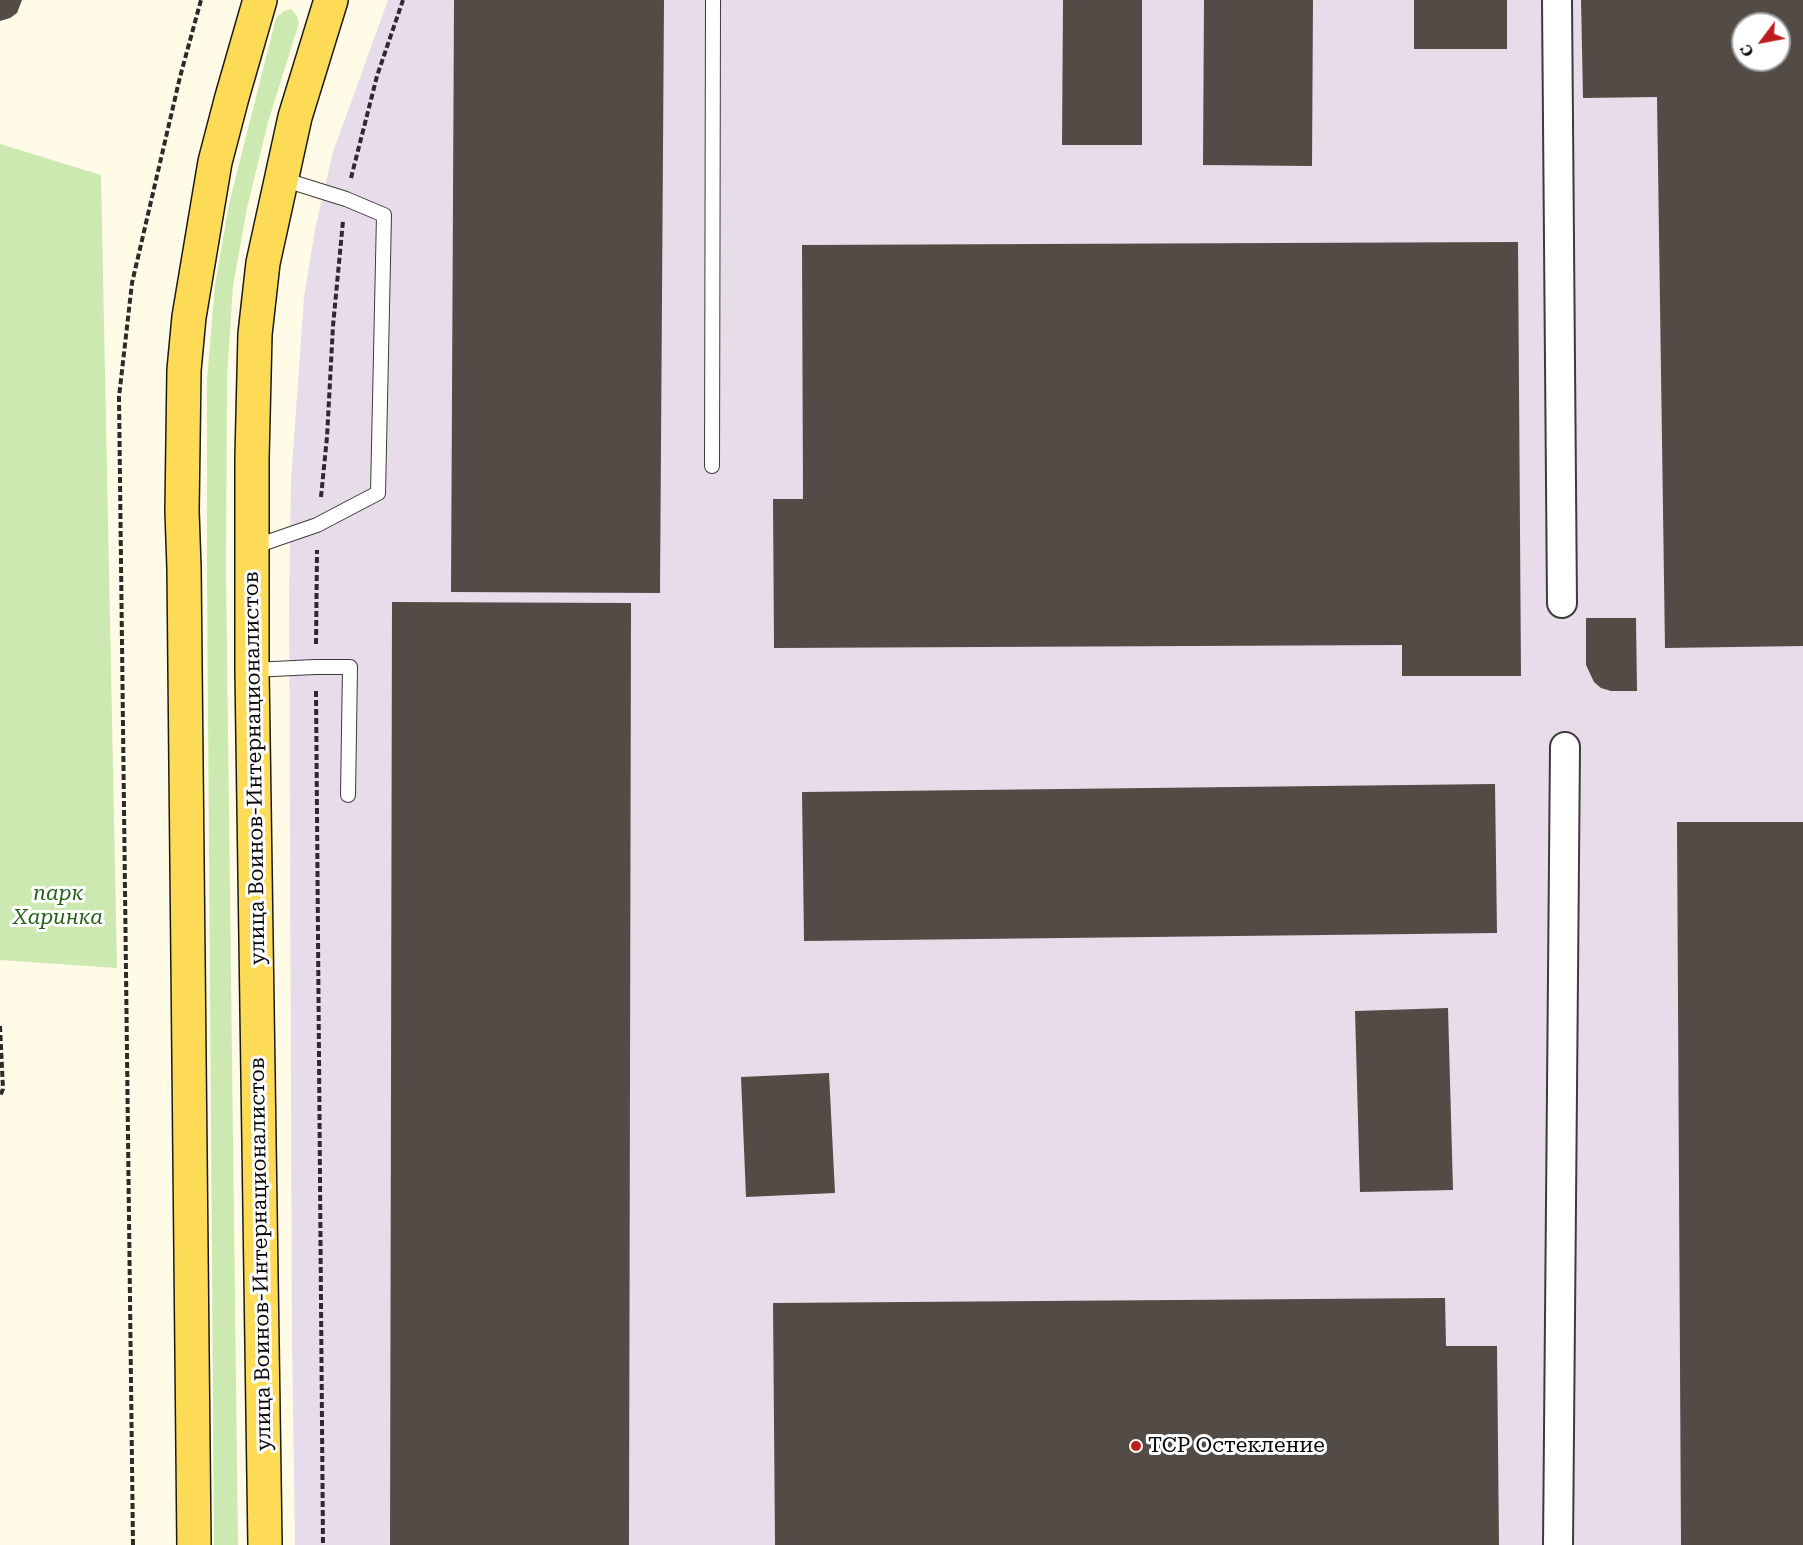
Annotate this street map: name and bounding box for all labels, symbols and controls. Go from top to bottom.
north arrow [1731,12,1791,72]
text: С [1736,41,1758,61]
street label: улица Воинов-Интернационалистов [239,571,271,965]
park label: парк Харинка [13,881,103,931]
street label: улица Воинов-Интернационалистов [245,1057,277,1451]
place label: ТСР Остекление [1148,1433,1325,1459]
marker: ТСР Остекление [1129,1439,1143,1453]

